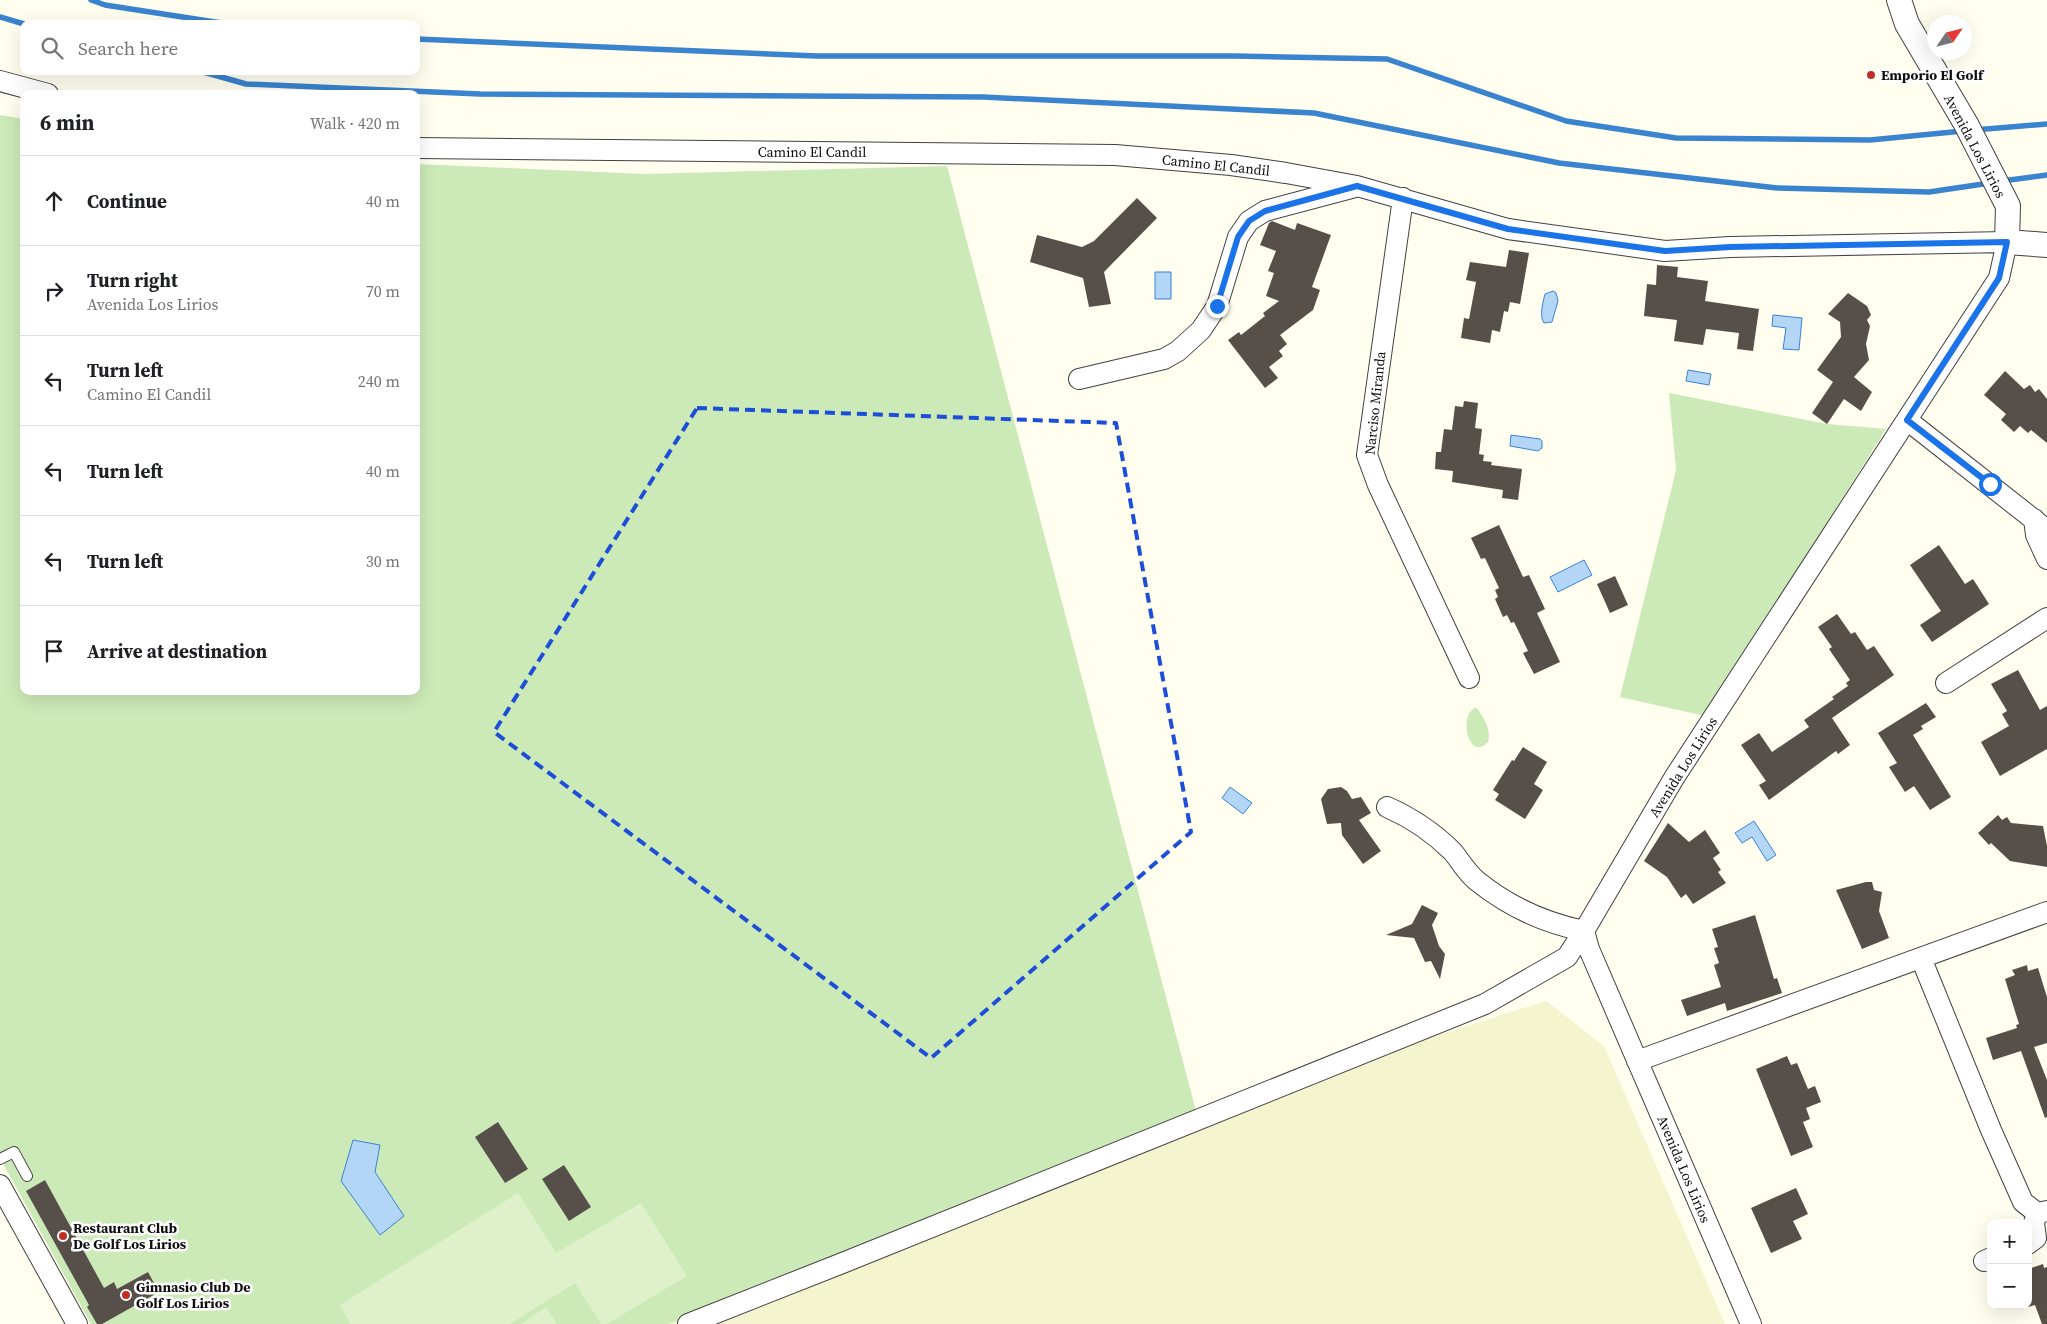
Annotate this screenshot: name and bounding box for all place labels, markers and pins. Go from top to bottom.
place label: Emporio El Golf [1881,65,1985,85]
marker: Emporio El Golf [1865,69,1877,81]
place label: Restaurant Club De Golf Los Lirios [73,1218,187,1254]
marker: Restaurant Club De Golf Los Lirios [57,1230,69,1242]
place label: Gimnasio Club De Golf Los Lirios [136,1277,251,1313]
marker: Gimnasio Club De Golf Los Lirios [120,1289,132,1301]

